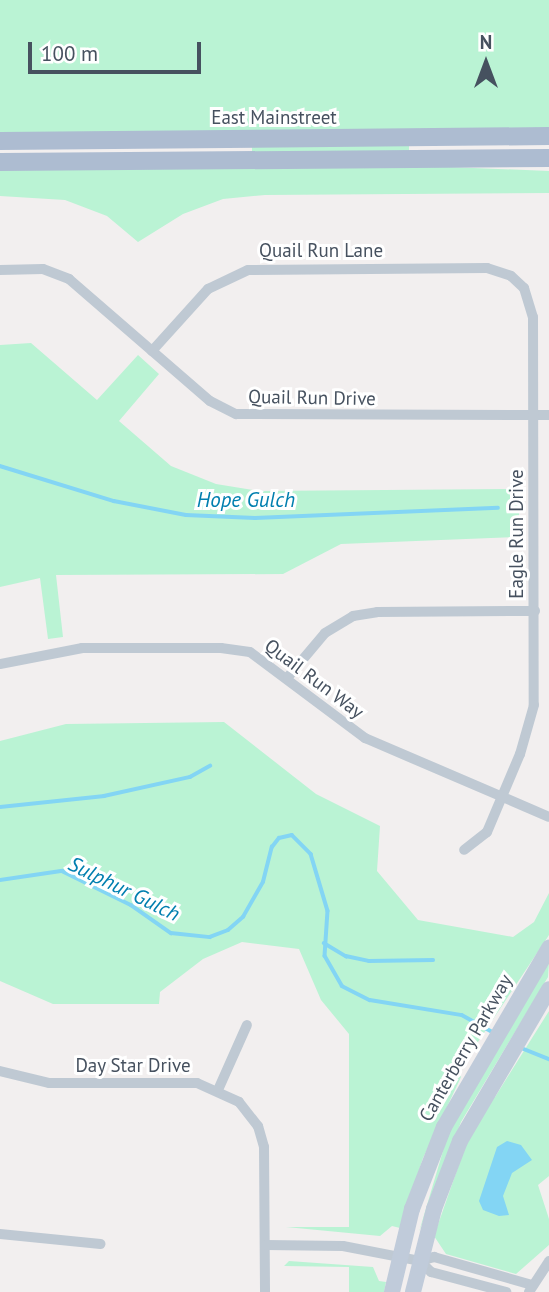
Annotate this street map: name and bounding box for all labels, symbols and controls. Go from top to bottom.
scale bar [32,28,205,72]
north arrow [451,28,521,98]
text: N [480,30,492,54]
text: 100 m [41,40,98,67]
street label: East Mainstreet [211,107,337,129]
street label: Quail Run Lane [259,240,383,262]
street label: Quail Run Drive [248,385,376,411]
street label: Eagle Run Drive [506,469,528,599]
water label: Hope Gulch [197,487,295,513]
street label: Quail Run Way [260,634,368,724]
water label: Sulphur Gulch [64,851,184,927]
street label: Canterberry Parkway [414,970,518,1126]
street label: Day Star Drive [75,1055,191,1077]

